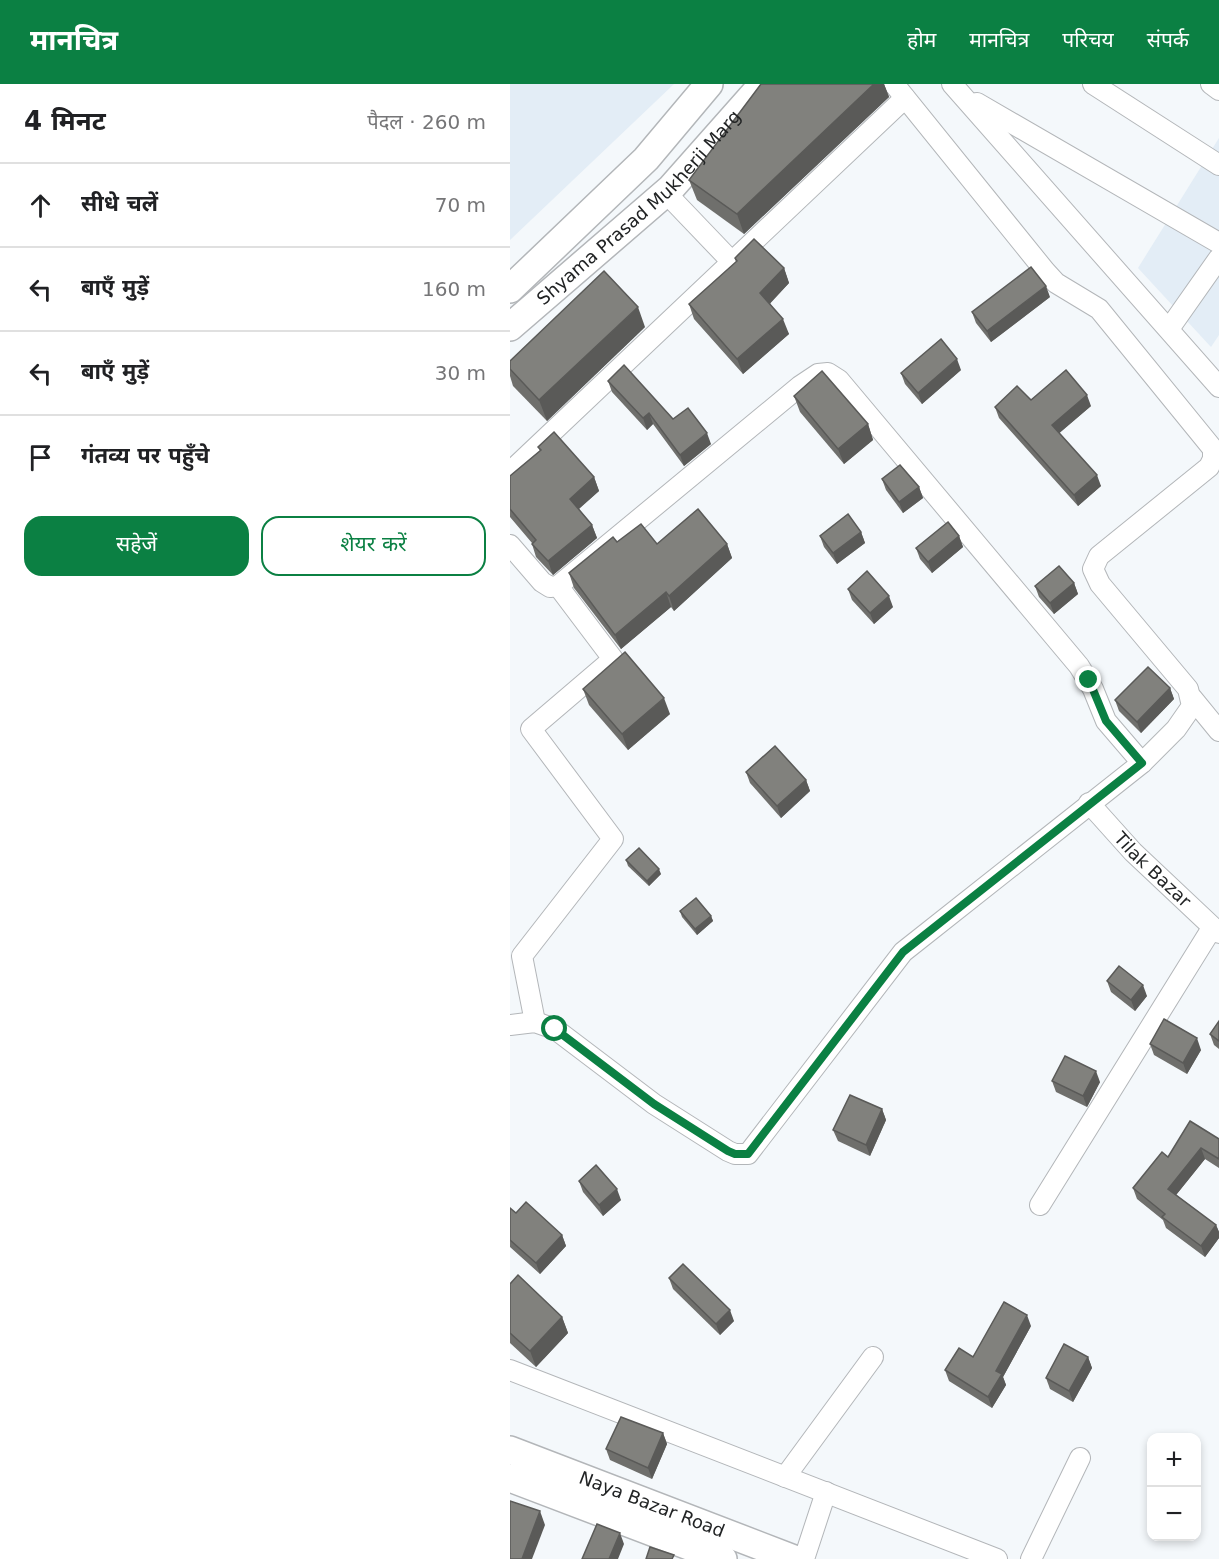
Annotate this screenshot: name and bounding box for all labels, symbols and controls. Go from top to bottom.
text: मानचित्र [30,24,118,57]
text: होम [907,28,936,52]
text: मानचित्र [969,28,1029,52]
text: परिचय [1062,28,1114,52]
text: संपर्क [1147,28,1189,52]
text: 4 मिनट [24,106,106,136]
street label: Shyama Prasad Mukherji Marg [532,106,745,309]
text: पैदल · 260 m [367,110,486,134]
icon: ahead [24,189,57,222]
text: सीधे चलें [81,191,158,216]
text: 70 m [435,193,486,217]
icon: left [24,273,57,306]
text: बाएँ मुड़ें [81,275,149,300]
text: 160 m [422,277,486,301]
icon: left [24,357,57,390]
text: बाएँ मुड़ें [81,359,149,384]
text: 30 m [435,361,486,385]
icon: arrive [24,441,57,474]
text: गंतव्य पर पहुँचे [81,443,209,468]
button: सहेजें [24,516,249,576]
button: शेयर करें [261,516,486,576]
route end [1075,666,1101,692]
street label: Tilak Bazar [1109,827,1196,912]
route start [541,1015,567,1041]
map controls [1147,1433,1201,1541]
button: + [1147,1433,1201,1487]
street label: Naya Bazar Road [576,1467,728,1541]
button: − [1147,1487,1201,1541]

